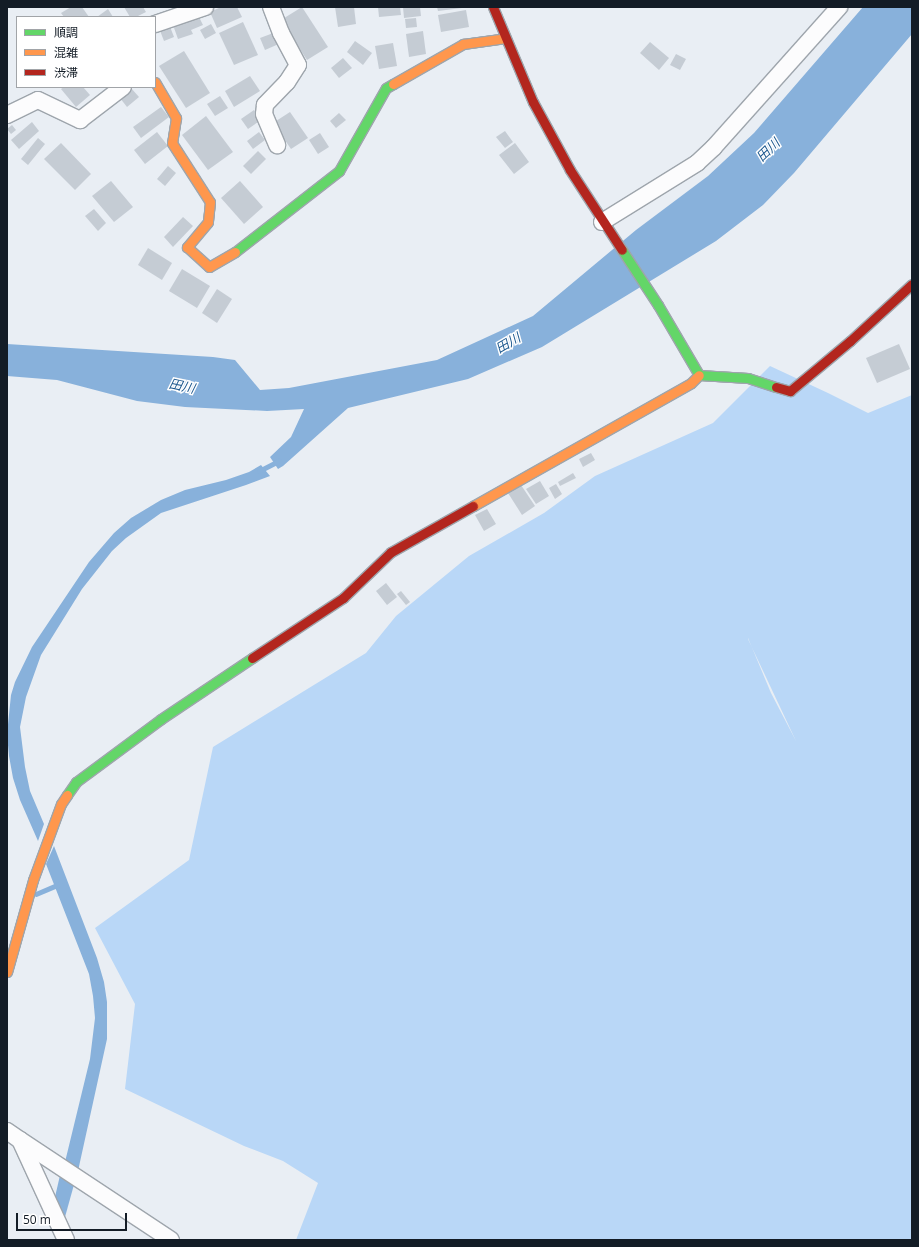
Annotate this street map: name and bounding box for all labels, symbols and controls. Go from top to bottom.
legend [16,16,156,88]
text: 順調 [54,24,78,41]
text: 混雑 [54,44,78,61]
text: 渋滞 [54,64,78,81]
water label: 田川 [753,135,783,165]
water label: 田川 [493,330,523,356]
water label: 田川 [168,376,196,396]
scale bar [18,1205,129,1231]
text: 50 m [23,1211,51,1228]

